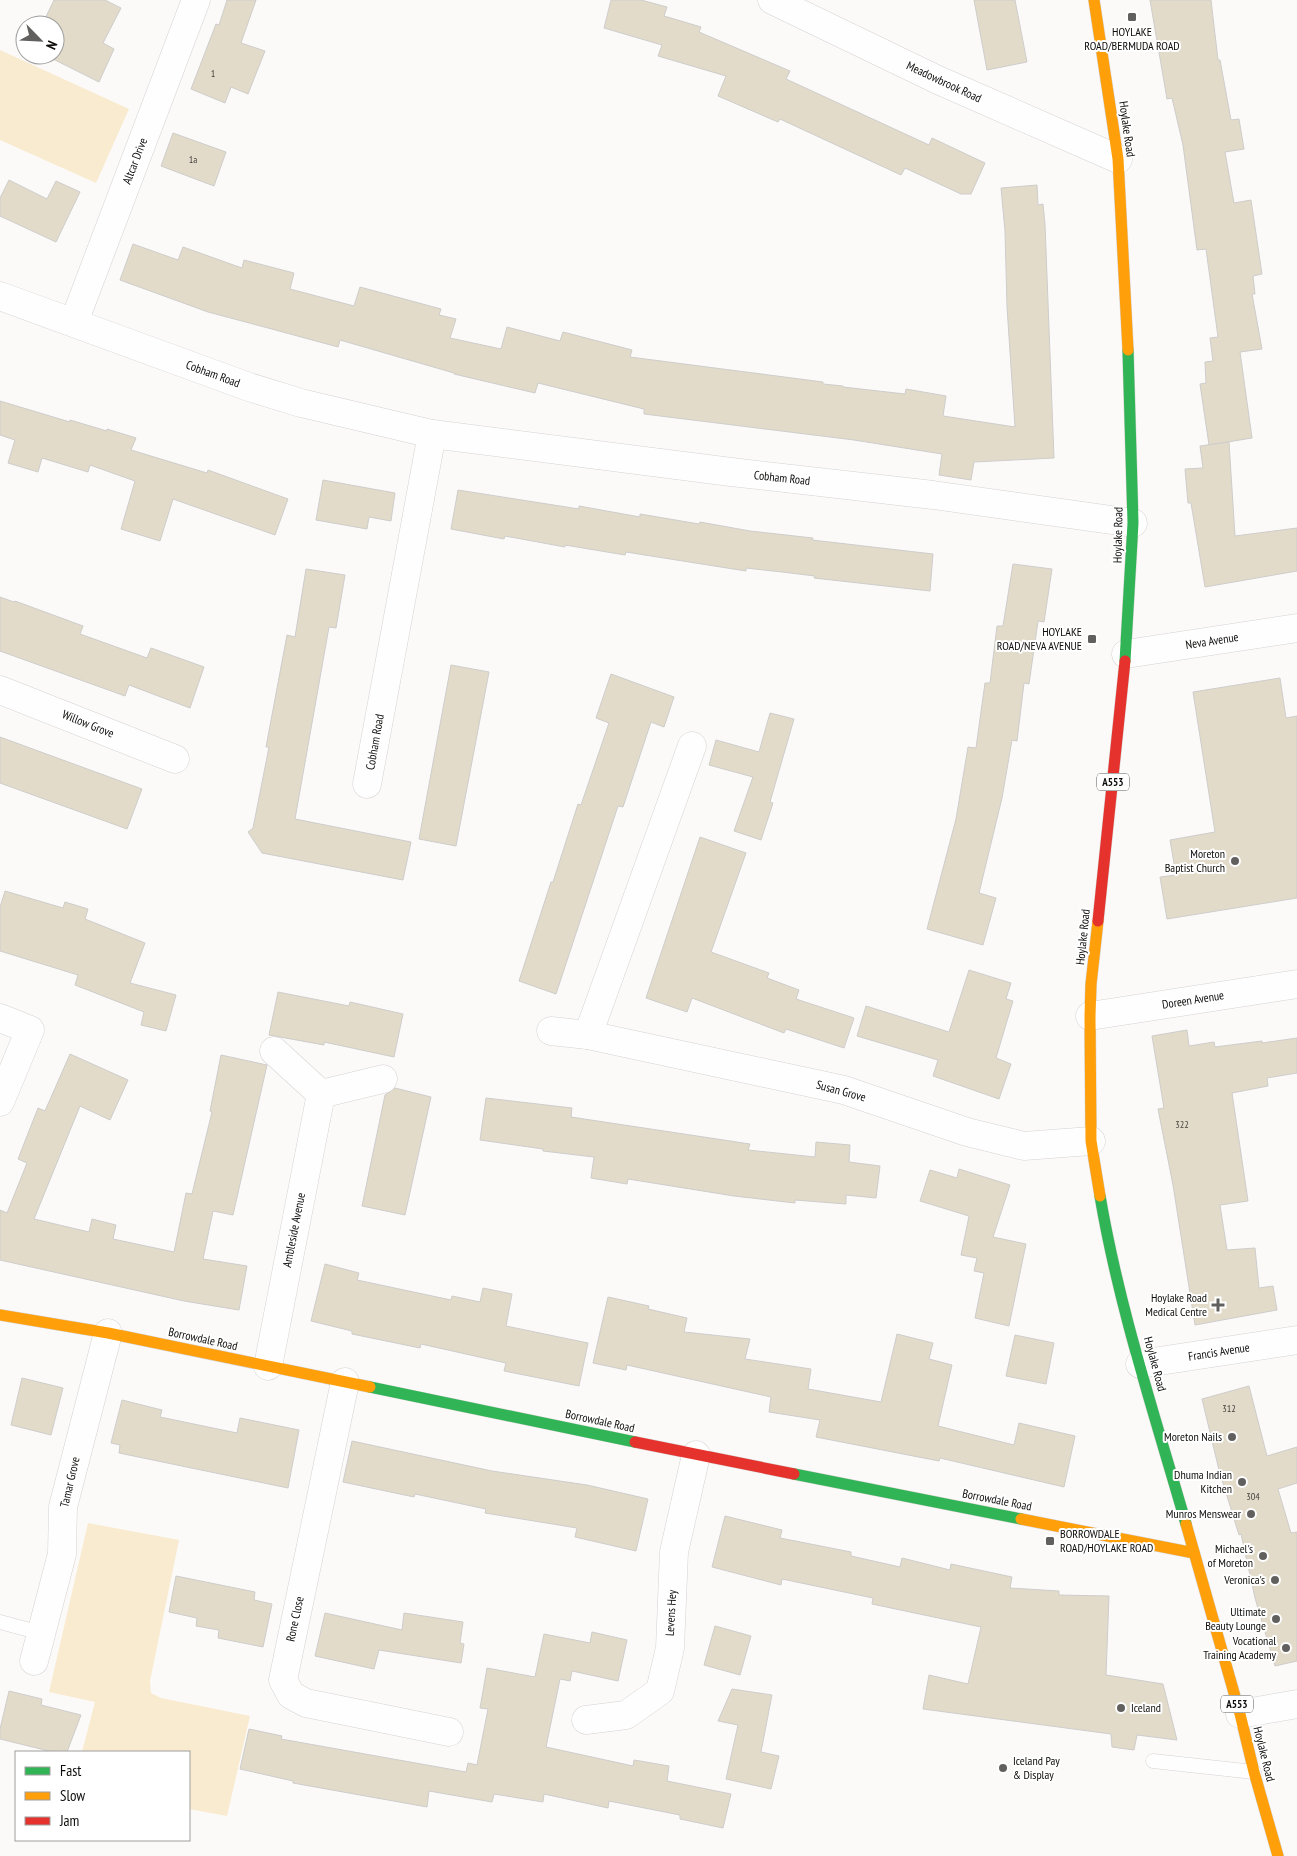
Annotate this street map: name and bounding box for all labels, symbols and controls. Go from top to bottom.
marker: HOYLAKE ROAD/BERMUDA ROAD [1126,11,1138,23]
north arrow [15,15,65,65]
place label: HOYLAKE ROAD/BERMUDA ROAD [1084,24,1180,53]
text: N [42,38,62,52]
street label: Meadowbrook Road [904,58,984,105]
house number: 1 [211,67,215,80]
street label: Hoylake Road [1116,100,1139,158]
street label: Altcar Drive [119,136,150,186]
house number: 1a [189,153,197,166]
street label: Cobham Road [184,357,242,390]
street label: Cobham Road [753,467,811,488]
street label: Hoylake Road [1110,507,1125,563]
place label: HOYLAKE ROAD/NEVA AVENUE [997,624,1082,653]
street label: Neva Avenue [1184,629,1239,652]
marker: HOYLAKE ROAD/NEVA AVENUE [1086,633,1098,645]
street label: Willow Grove [60,706,116,741]
street label: Cobham Road [362,713,387,771]
road number: A553 [1097,774,1129,790]
place label: Moreton Baptist Church [1165,846,1225,875]
marker: Moreton Baptist Church [1229,855,1241,867]
street label: Hoylake Road [1072,908,1093,966]
street label: Doreen Avenue [1161,987,1225,1012]
street label: Susan Grove [815,1077,868,1104]
house number: 322 [1175,1118,1189,1131]
street label: Ambleside Avenue [279,1191,308,1269]
place label: Hoylake Road Medical Centre [1145,1290,1207,1319]
marker: Hoylake Road Medical Centre [1211,1298,1225,1312]
street label: Borrowdale Road [167,1324,239,1353]
street label: Hoylake Road [1141,1335,1170,1393]
street label: Francis Avenue [1187,1339,1251,1364]
house number: 312 [1222,1402,1236,1415]
street label: Borrowdale Road [564,1406,636,1435]
place label: Moreton Nails [1164,1429,1222,1444]
marker: Moreton Nails [1226,1431,1238,1443]
street label: Tamar Grove [56,1455,83,1509]
place label: Dhuma Indian Kitchen [1174,1467,1232,1496]
marker: Dhuma Indian Kitchen [1236,1476,1248,1488]
street label: Borrowdale Road [961,1485,1033,1514]
house number: 304 [1246,1490,1260,1503]
place label: Munros Menswear [1166,1506,1242,1521]
marker: Munros Menswear [1245,1508,1257,1520]
place label: BORROWDALE ROAD/HOYLAKE ROAD [1060,1526,1153,1555]
marker: BORROWDALE ROAD/HOYLAKE ROAD [1044,1535,1056,1547]
place label: Michael's of Moreton [1208,1541,1253,1570]
marker: Michael's of Moreton [1257,1550,1269,1562]
place label: Veronica's [1223,1572,1265,1587]
marker: Veronica's [1269,1574,1281,1586]
street label: Levens Hey [662,1589,679,1637]
street label: Rone Close [282,1595,307,1643]
place label: Ultimate Beauty Lounge [1205,1604,1266,1633]
marker: Ultimate Beauty Lounge [1270,1613,1282,1625]
place label: Vocational Training Academy [1203,1633,1276,1662]
marker: Vocational Training Academy [1280,1642,1292,1654]
road number: A553 [1221,1696,1253,1712]
place label: Iceland [1131,1700,1161,1715]
marker: Iceland [1115,1702,1127,1714]
street label: Hoylake Road [1250,1725,1279,1783]
legend [15,1751,190,1841]
place label: Iceland Pay & Display [1013,1753,1060,1782]
text: Fast [60,1761,81,1780]
marker: Iceland Pay & Display [997,1762,1009,1774]
text: Slow [60,1786,85,1805]
text: Jam [59,1811,79,1830]

